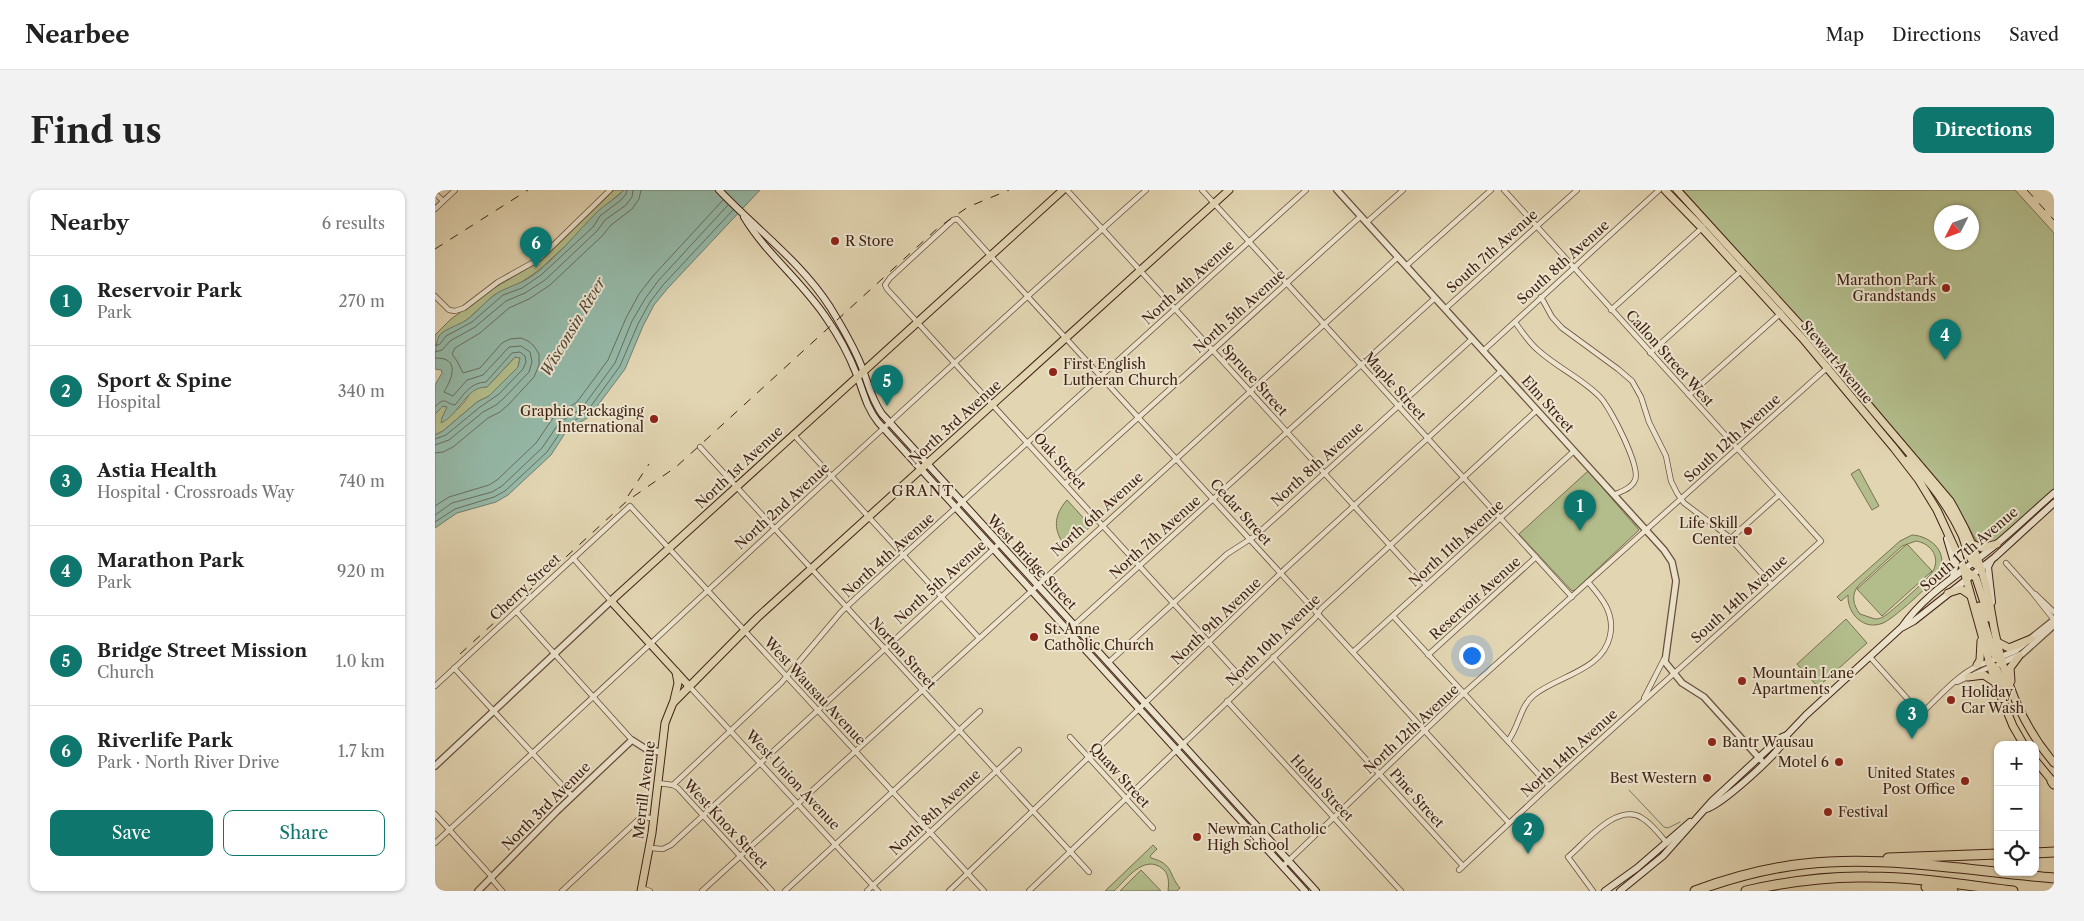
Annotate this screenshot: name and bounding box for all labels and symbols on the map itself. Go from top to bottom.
street label: South 7th Avenue [1443,205,1541,297]
north arrow [1934,205,1979,250]
street label: South 8th Avenue [1513,216,1613,308]
pin: 6 [520,227,552,268]
place label: R Store [845,232,894,250]
marker: R Store [829,235,841,247]
street label: North 4th Avenue [1138,236,1238,328]
street label: North 5th Avenue [1189,265,1289,357]
place label: Marathon Park Grandstands [1836,271,1937,305]
water label: Wisconsin River [536,273,610,380]
marker: Marathon Park Grandstands [1940,282,1952,294]
street label: Callon Street West [1622,306,1718,410]
street label: Stewart Avenue [1797,317,1877,407]
pin: 4 [1929,319,1961,360]
street label: Spruce Street [1218,341,1292,420]
street label: Maple Street [1360,348,1430,424]
place label: First English Lutheran Church [1063,355,1178,389]
pin: 5 [871,365,903,406]
marker: First English Lutheran Church [1047,366,1059,378]
street label: Elm Street [1518,372,1578,436]
street label: North 3rd Avenue [905,376,1005,468]
street label: South 12th Avenue [1680,390,1784,486]
place label: Graphic Packaging International [520,402,645,436]
marker: Graphic Packaging International [648,413,660,425]
street label: North 8th Avenue [1267,418,1367,510]
street label: North 1st Avenue [692,422,787,512]
street label: Oak Street [1030,429,1090,493]
street label: North 2nd Avenue [731,459,833,553]
street label: North 6th Avenue [1047,468,1147,560]
street label: Cedar Street [1206,475,1276,549]
district label: GRANT [892,481,954,500]
pin: 1 [1564,490,1596,531]
street label: North 7th Avenue [1106,491,1204,583]
street label: North 11th Avenue [1405,496,1507,590]
street label: South 17th Avenue [1916,503,2022,595]
street label: North 4th Avenue [838,509,938,601]
street label: West Bridge Street [983,510,1081,613]
place label: Life Skill Center [1679,514,1738,548]
marker: Life Skill Center [1742,525,1754,537]
street label: North 5th Avenue [890,536,990,628]
street label: Cherry Street [486,550,564,624]
street label: South 14th Avenue [1687,551,1791,647]
street label: Reservoir Avenue [1426,552,1524,644]
street label: North 9th Avenue [1167,573,1265,668]
street label: North 10th Avenue [1222,590,1324,690]
street label: Norton Street [866,613,940,693]
place label: St. Anne Catholic Church [1044,620,1154,654]
marker: St. Anne Catholic Church [1028,631,1040,643]
street label: West Wausau Avenue [760,632,870,749]
your location [1459,643,1485,669]
place label: Mountain Lane Apartments [1751,664,1854,698]
marker: Mountain Lane Apartments [1736,675,1748,687]
street label: North 12th Avenue [1360,680,1462,778]
place label: Holiday Car Wash [1961,683,2025,717]
marker: Holiday Car Wash [1945,694,1957,706]
pin: 3 [1896,698,1928,739]
street label: North 14th Avenue [1517,705,1621,801]
street label: West Union Avenue [741,725,844,834]
place label: Bantr Wausau [1722,733,1814,751]
marker: Bantr Wausau [1706,736,1718,748]
street label: Quaw Street [1086,739,1154,811]
street label: Merrill Avenue [629,740,659,840]
street label: Holub Street [1286,751,1358,825]
place label: Motel 6 [1778,753,1829,771]
marker: Motel 6 [1833,756,1845,768]
street label: North 3rd Avenue [498,758,594,854]
place label: United States Post Office [1867,764,1955,798]
street label: North 8th Avenue [886,765,984,859]
street label: Pine Street [1386,765,1448,831]
place label: Best Western [1610,769,1697,787]
marker: Best Western [1701,772,1713,784]
street label: West Knox Street [679,775,772,873]
marker: United States Post Office [1959,775,1971,787]
place label: Festival [1838,803,1888,821]
marker: Festival [1822,806,1834,818]
pin: 2 [1512,813,1544,854]
place label: Newman Catholic High School [1207,820,1327,854]
marker: Newman Catholic High School [1191,831,1203,843]

